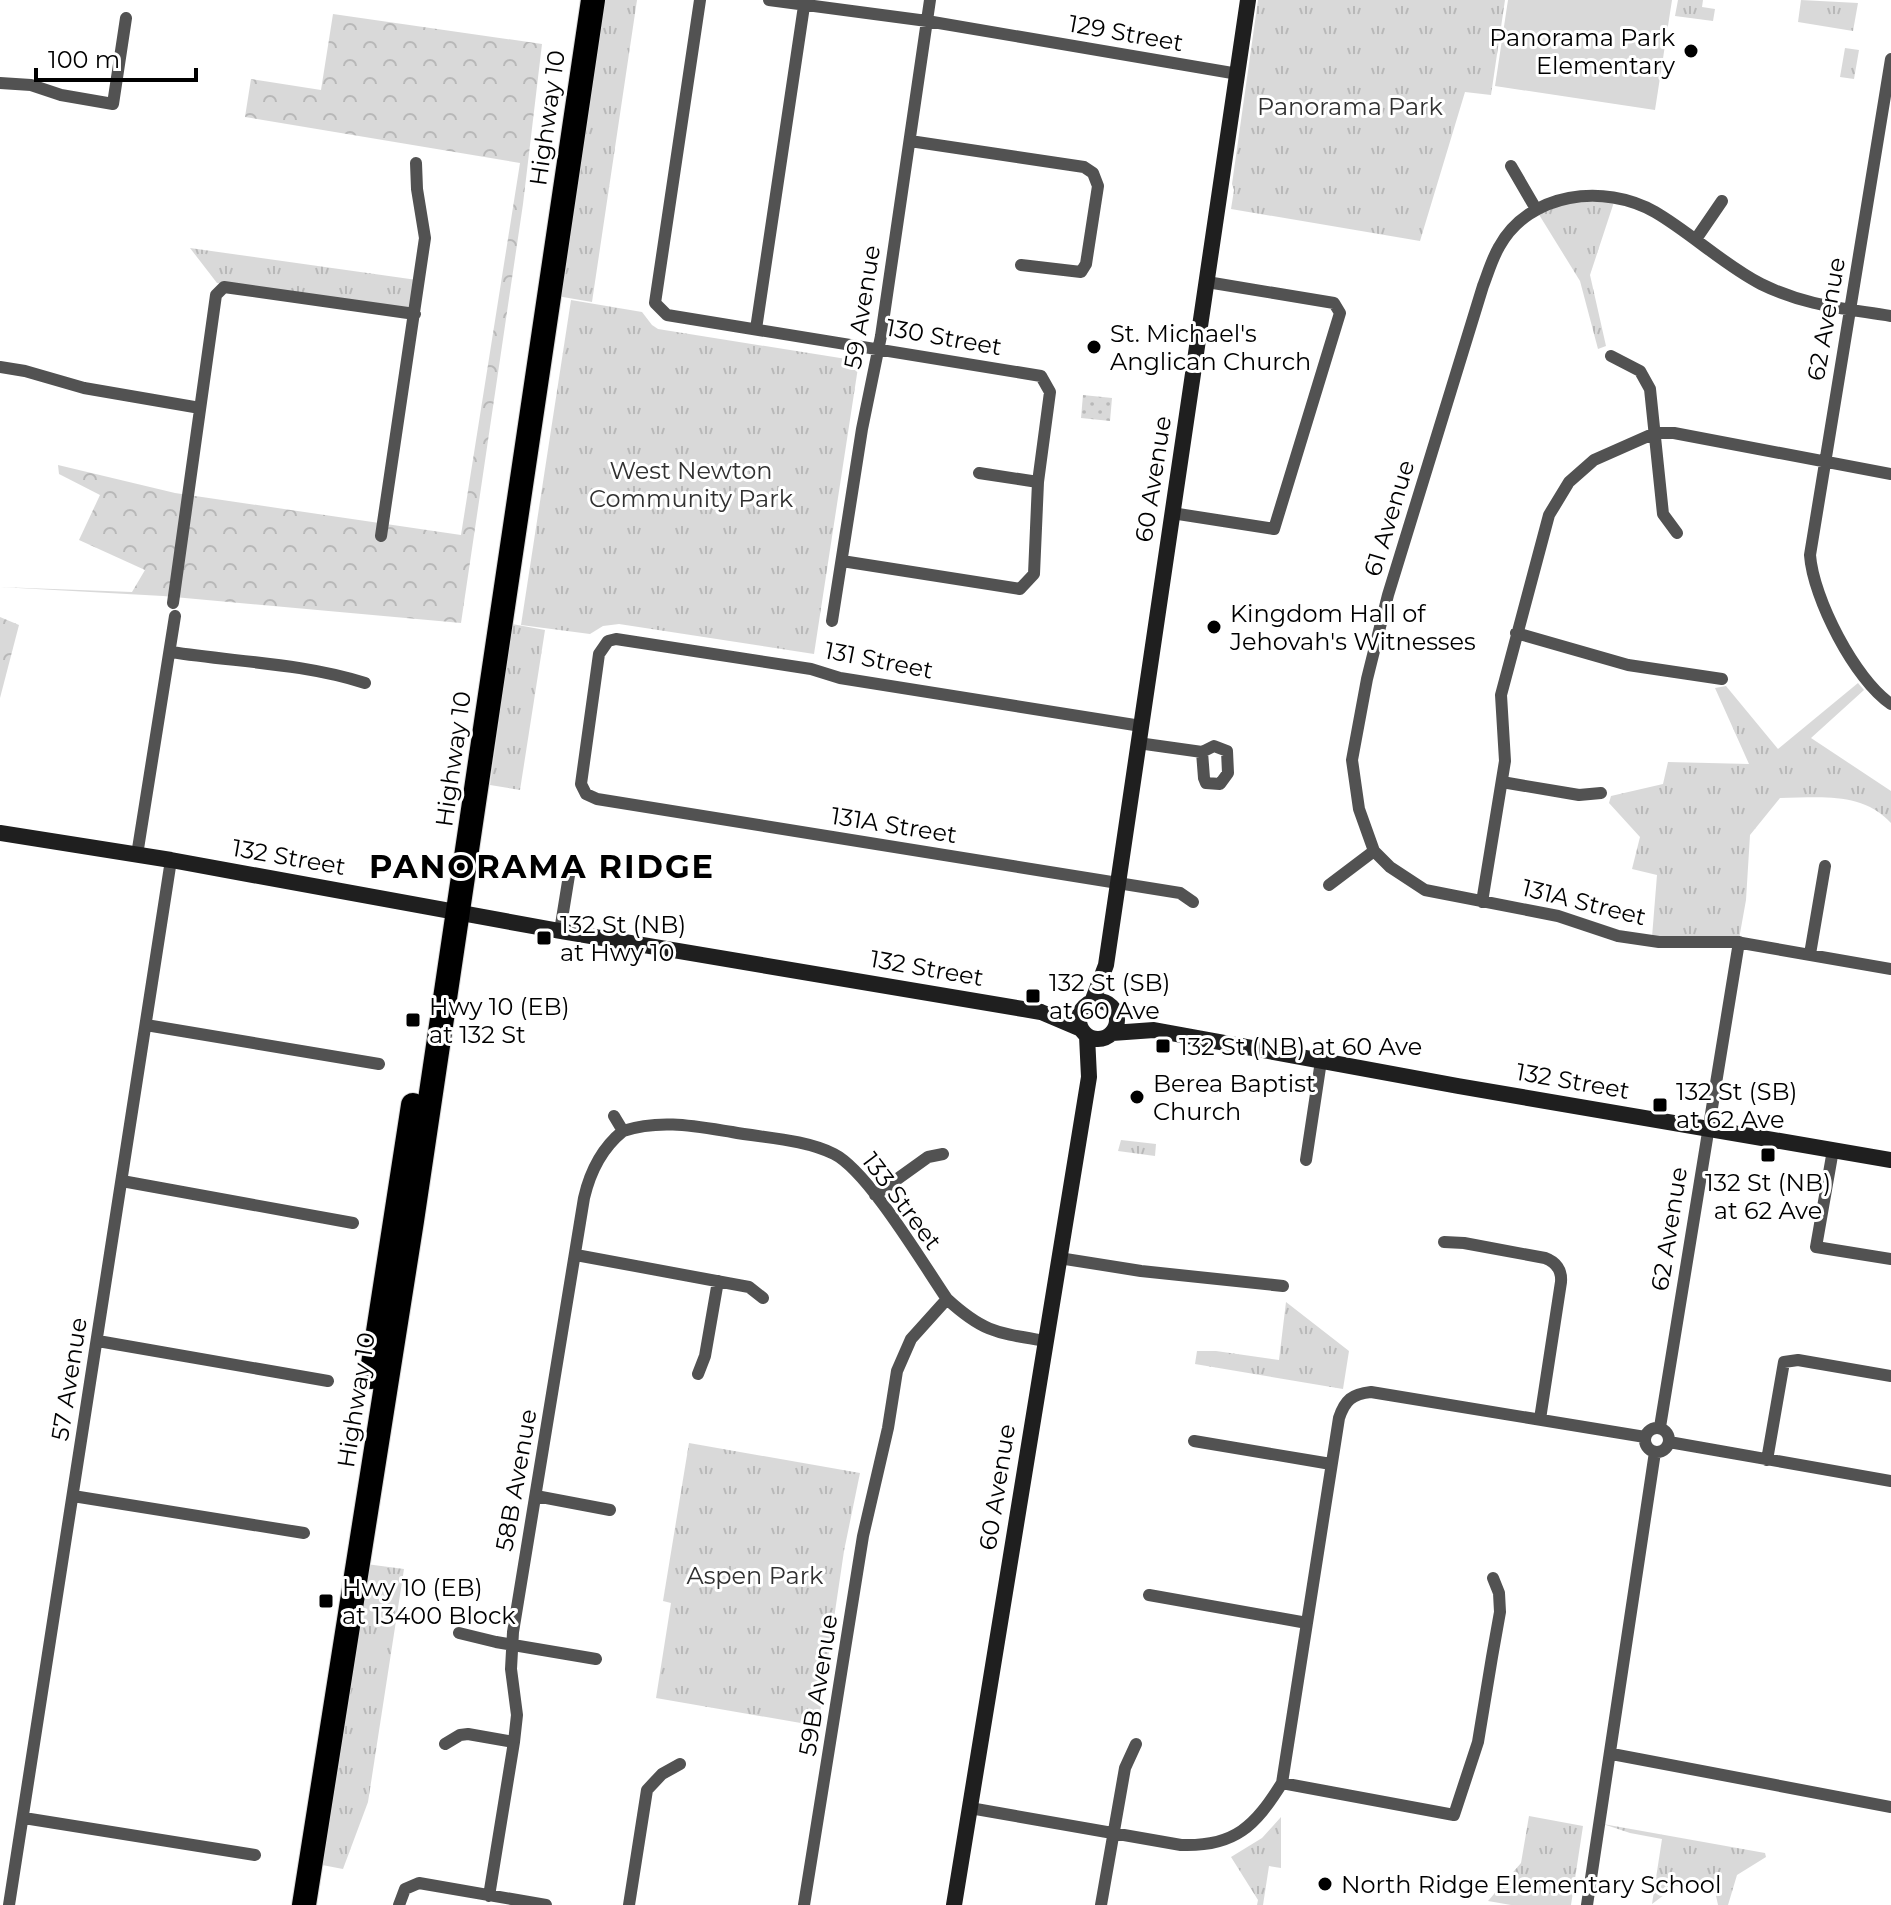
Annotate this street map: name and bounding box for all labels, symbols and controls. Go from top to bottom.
street label: 129 Street [1066,9,1186,57]
place label: Panorama Park Elementary [1489,23,1676,80]
scale bar [36,32,196,82]
marker: Panorama Park Elementary [1682,42,1700,60]
text: 100 m [48,45,120,74]
street label: Highway 10 [523,48,571,188]
park label: Panorama Park [1257,92,1444,121]
street label: 59 Avenue [838,243,886,371]
street label: 62 Avenue [1801,255,1851,383]
street label: 130 Street [884,313,1004,361]
place label: St. Michael's Anglican Church [1110,319,1311,376]
marker: St. Michael's Anglican Church [1085,338,1103,356]
street label: 60 Avenue [1129,414,1177,544]
park label: West Newton Community Park [589,456,794,513]
street label: 61 Avenue [1358,456,1420,580]
place label: Kingdom Hall of Jehovah's Witnesses [1229,599,1476,656]
marker: Kingdom Hall of Jehovah's Witnesses [1205,618,1223,636]
street label: 131 Street [822,635,936,685]
street label: Highway 10 [429,689,477,829]
street label: 131A Street [829,801,959,849]
street label: 132 Street [230,833,348,881]
district label: PANORAMA RIDGE [369,847,715,886]
street label: 131A Street [1519,873,1649,931]
place label: 132 St (NB) at Hwy 10 [560,910,686,967]
marker: 132 St (NB) at Hwy 10 [535,929,553,947]
street label: 132 Street [868,944,986,992]
place label: 132 St (SB) at 60 Ave [1049,968,1170,1025]
marker: 132 St (SB) at 60 Ave [1024,987,1042,1005]
place label: Hwy 10 (EB) at 132 St [429,992,570,1049]
marker: Hwy 10 (EB) at 132 St [404,1011,422,1029]
place label: 132 St (NB) at 60 Ave [1179,1032,1422,1061]
marker: 132 St (NB) at 60 Ave [1154,1037,1172,1055]
street label: 132 Street [1514,1057,1632,1105]
place label: Berea Baptist Church [1153,1069,1316,1126]
place label: 132 St (SB) at 62 Ave [1676,1077,1797,1134]
marker: Berea Baptist Church [1128,1088,1146,1106]
marker: 132 St (SB) at 62 Ave [1651,1096,1669,1114]
marker: 132 St (NB) at 62 Ave [1759,1146,1777,1164]
street label: 133 Street [856,1147,948,1256]
street label: 62 Avenue [1645,1165,1693,1293]
place label: 132 St (NB) at 62 Ave [1705,1168,1831,1225]
street label: 57 Avenue [45,1315,93,1443]
street label: Highway 10 [331,1330,381,1470]
street label: 58B Avenue [489,1407,543,1553]
street label: 60 Avenue [973,1422,1021,1552]
park label: Aspen Park [687,1561,824,1590]
place label: Hwy 10 (EB) at 13400 Block [342,1573,516,1630]
marker: Hwy 10 (EB) at 13400 Block [317,1592,335,1610]
street label: 59B Avenue [792,1612,844,1758]
place label: North Ridge Elementary School [1341,1870,1721,1899]
marker: North Ridge Elementary School [1316,1875,1334,1893]

